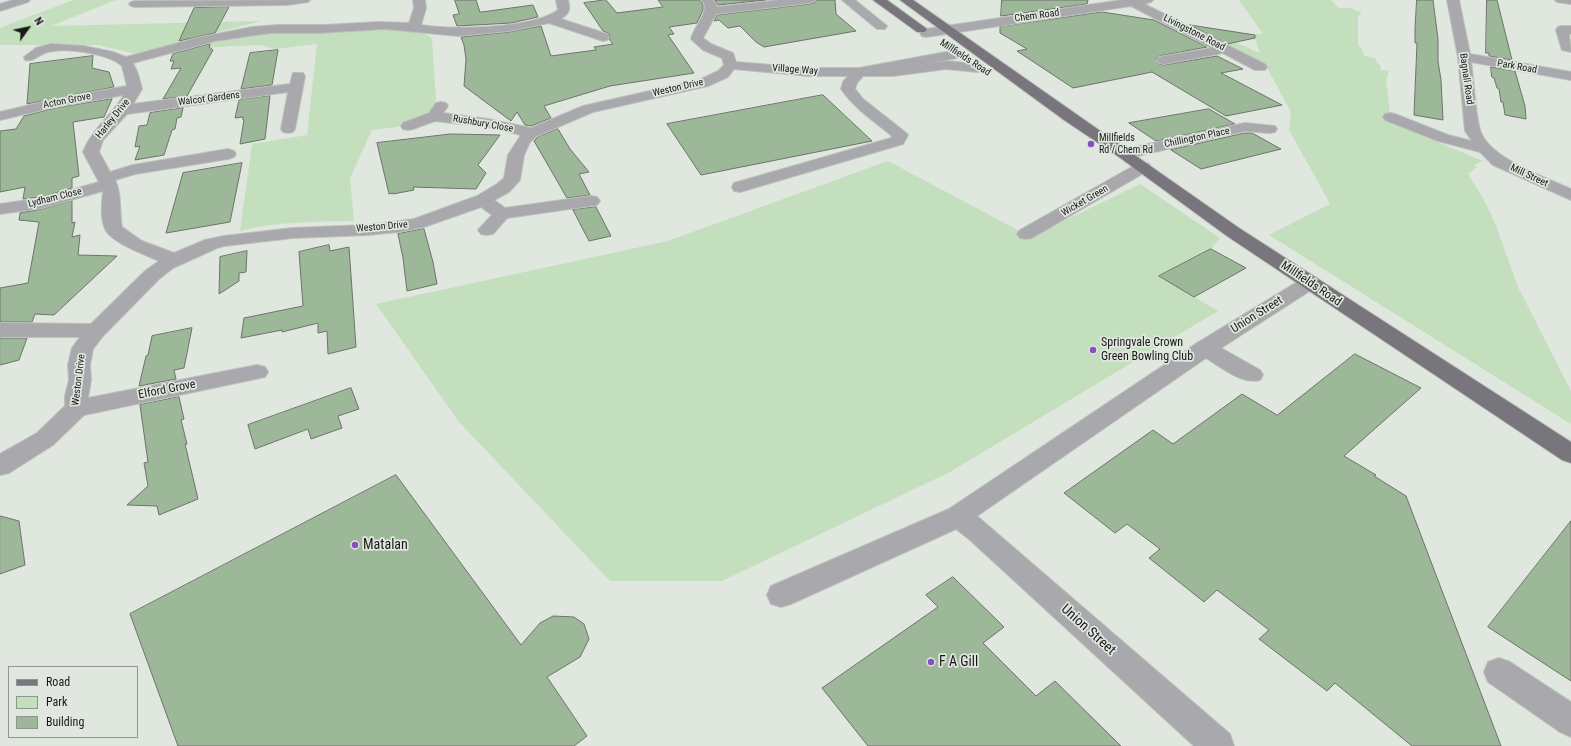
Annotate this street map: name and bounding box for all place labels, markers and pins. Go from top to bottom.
place label: Millfields Rd / Chem Rd [1099,132,1153,156]
marker: Millfields Rd / Chem Rd [1086,139,1096,149]
place label: Springvale Crown Green Bowling Club [1101,336,1193,364]
marker: Springvale Crown Green Bowling Club [1088,345,1098,355]
place label: Matalan [363,537,408,553]
marker: Matalan [350,540,360,550]
place label: F A Gill [939,654,978,670]
marker: F A Gill [926,657,936,667]

